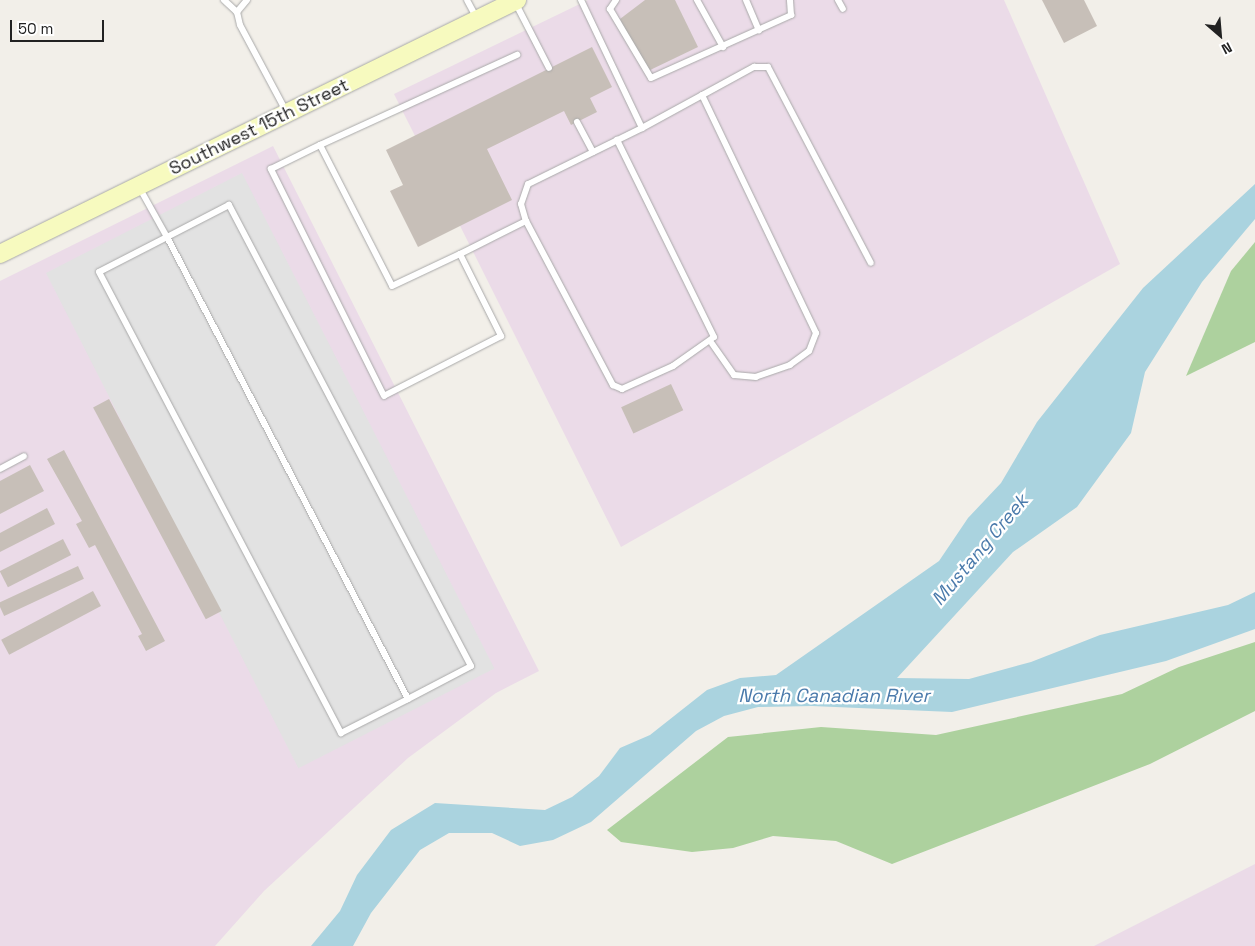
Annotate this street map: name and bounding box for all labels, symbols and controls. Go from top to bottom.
scale bar [12,10,106,42]
north arrow [1195,10,1245,60]
text: 50 m [18,19,53,38]
text: N [1219,38,1235,59]
street label: Southwest 15th Street [166,74,352,180]
water label: Mustang Creek [927,490,1033,610]
water label: North Canadian River [738,685,930,707]

